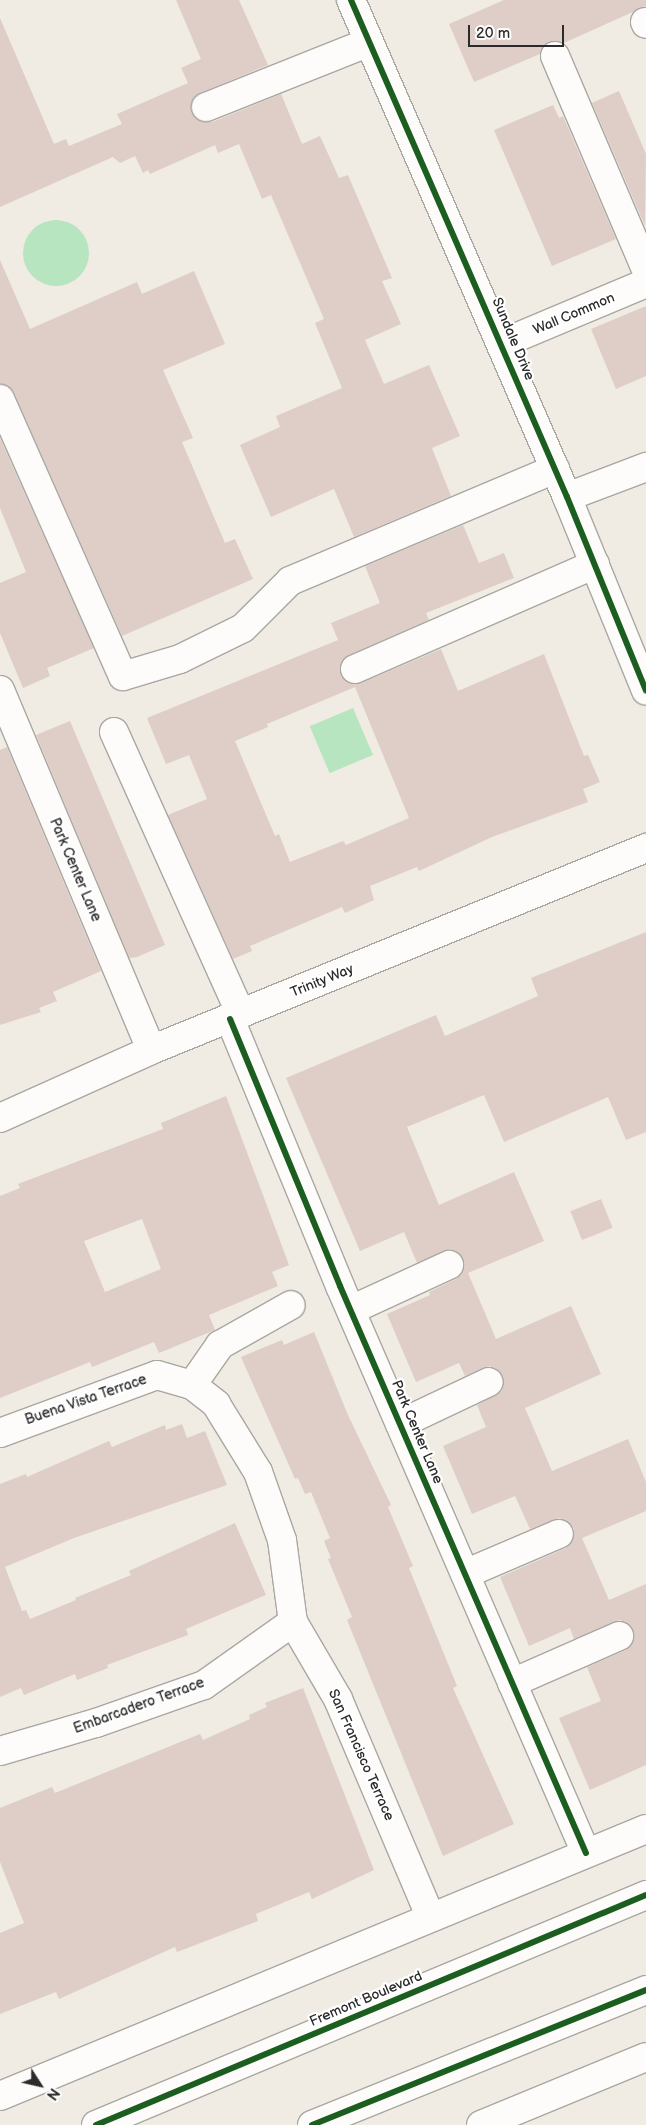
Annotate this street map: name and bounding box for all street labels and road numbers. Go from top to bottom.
street label: Wall Common [531,289,617,339]
street label: Sundale Drive [488,295,538,383]
street label: Park Center Lane [46,816,104,924]
street label: Trinity Way [287,961,357,1001]
street label: Buena Vista Terrace [23,1371,149,1429]
street label: Park Center Lane [388,1378,446,1486]
street label: Embarcadero Terrace [71,1674,207,1738]
street label: San Francisco Terrace [324,1686,398,1824]
street label: Fremont Boulevard [307,1968,425,2030]

